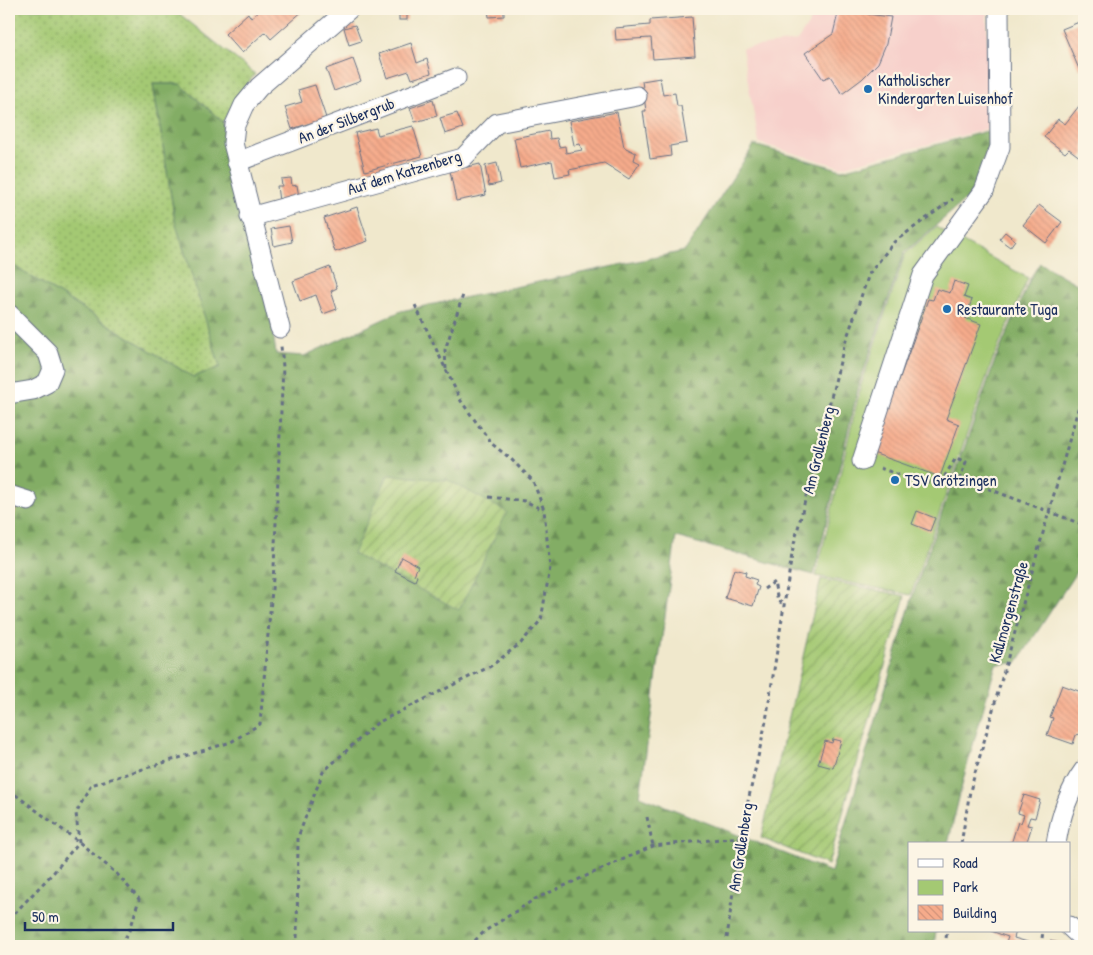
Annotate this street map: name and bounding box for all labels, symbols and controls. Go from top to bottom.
place label: Katholischer Kindergarten Luisenhof [878,69,1013,109]
marker: Katholischer Kindergarten Luisenhof [862,83,874,95]
street label: An der Silbergrub [295,91,397,149]
street label: Auf dem Katzenberg [345,144,463,200]
place label: Restaurante Tuga [957,298,1057,320]
marker: Restaurante Tuga [941,303,953,315]
street label: Am Grollenberg [797,404,839,496]
place label: TSV Grötzingen [905,469,997,491]
marker: TSV Grötzingen [889,474,901,486]
street label: Kallmorgenstraße [983,558,1033,665]
street label: Am Grollenberg [722,801,758,893]
legend [908,842,1070,932]
text: Road [953,852,978,873]
text: Park [953,876,978,897]
scale bar [25,900,172,932]
text: Building [953,902,997,923]
text: 50 m [32,906,59,927]

